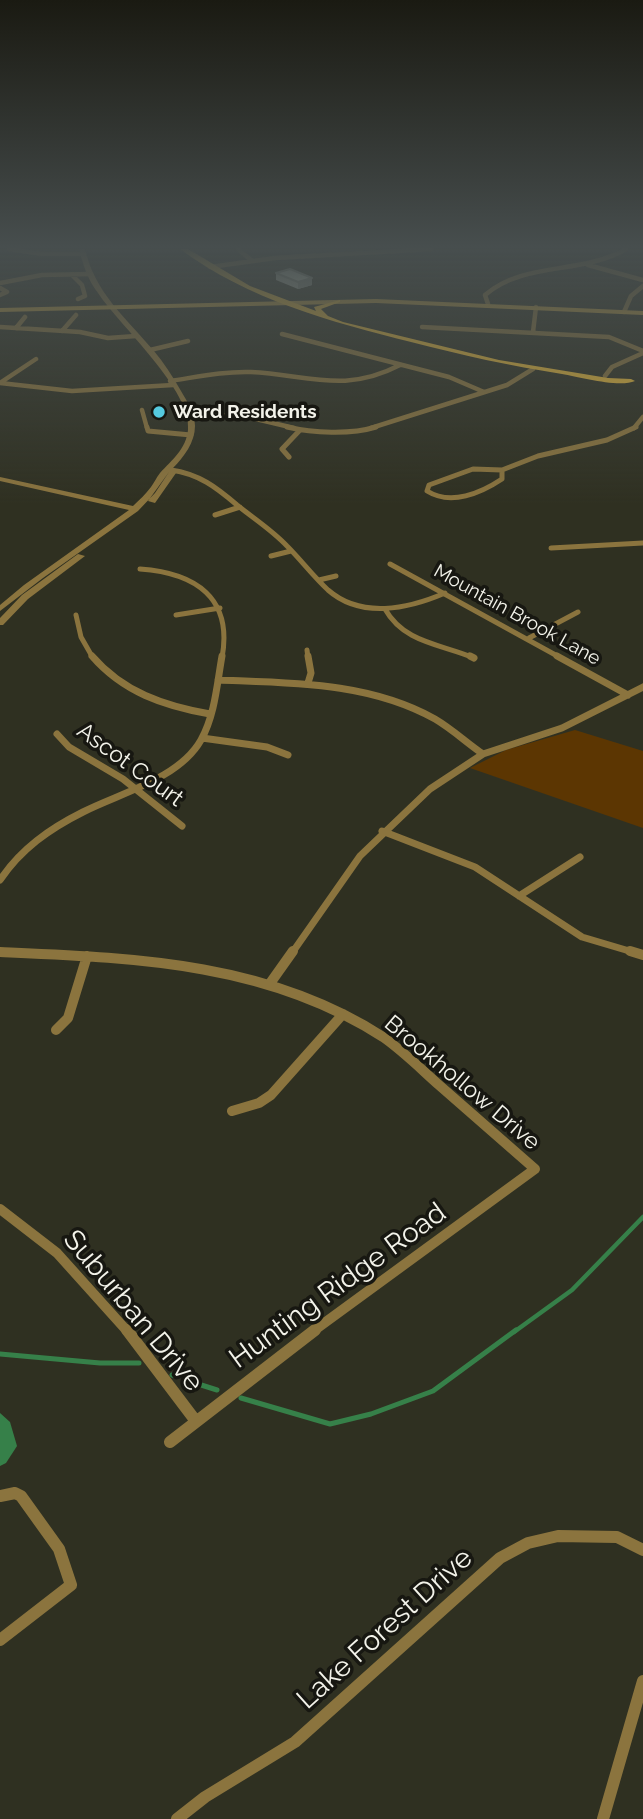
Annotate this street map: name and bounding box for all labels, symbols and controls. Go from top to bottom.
place label: Ward Residents [173,401,317,423]
marker: Ward Residents [151,404,167,420]
street label: Mountain Brook Lane [430,560,604,670]
street label: Ascot Court [71,717,189,813]
street label: Brookhollow Drive [378,1010,546,1156]
street label: Hunting Ridge Road [223,1196,453,1376]
street label: Suburban Drive [56,1224,210,1398]
street label: Lake Forest Drive [290,1542,480,1716]

